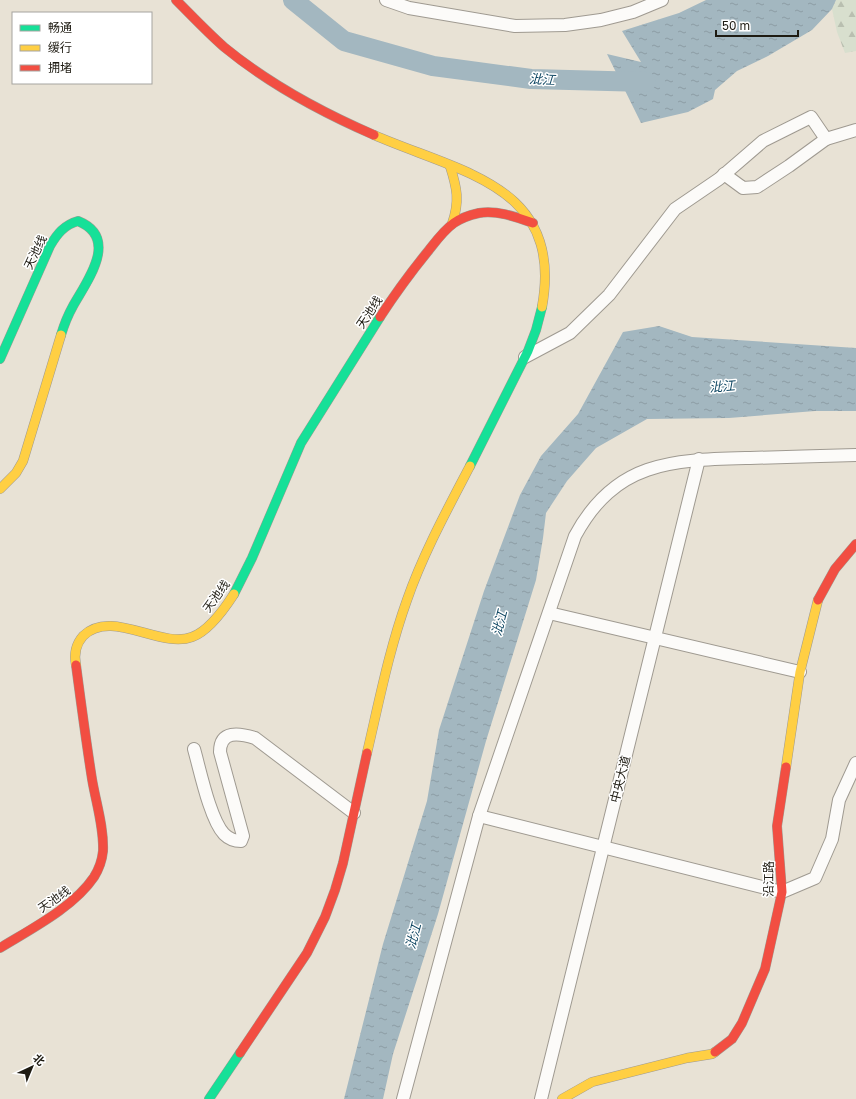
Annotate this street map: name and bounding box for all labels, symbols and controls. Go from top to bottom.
legend [12,12,152,84]
scale bar [716,12,798,38]
text: 50 m [722,18,750,33]
text: 畅通 [48,20,72,35]
text: 缓行 [48,40,72,55]
text: 拥堵 [48,60,72,75]
water label: 沘江 [529,70,557,88]
street label: 天池线 [20,233,50,271]
street label: 天池线 [353,293,385,331]
water label: 沘江 [708,377,738,395]
street label: 天池线 [199,577,233,615]
water label: 沘江 [488,606,511,638]
street label: 中央大道 [607,754,633,804]
street label: 沿江路 [761,861,776,897]
street label: 天池线 [35,883,73,915]
water label: 沘江 [402,919,425,951]
north arrow [12,1047,52,1087]
text: 北 [31,1051,48,1068]

